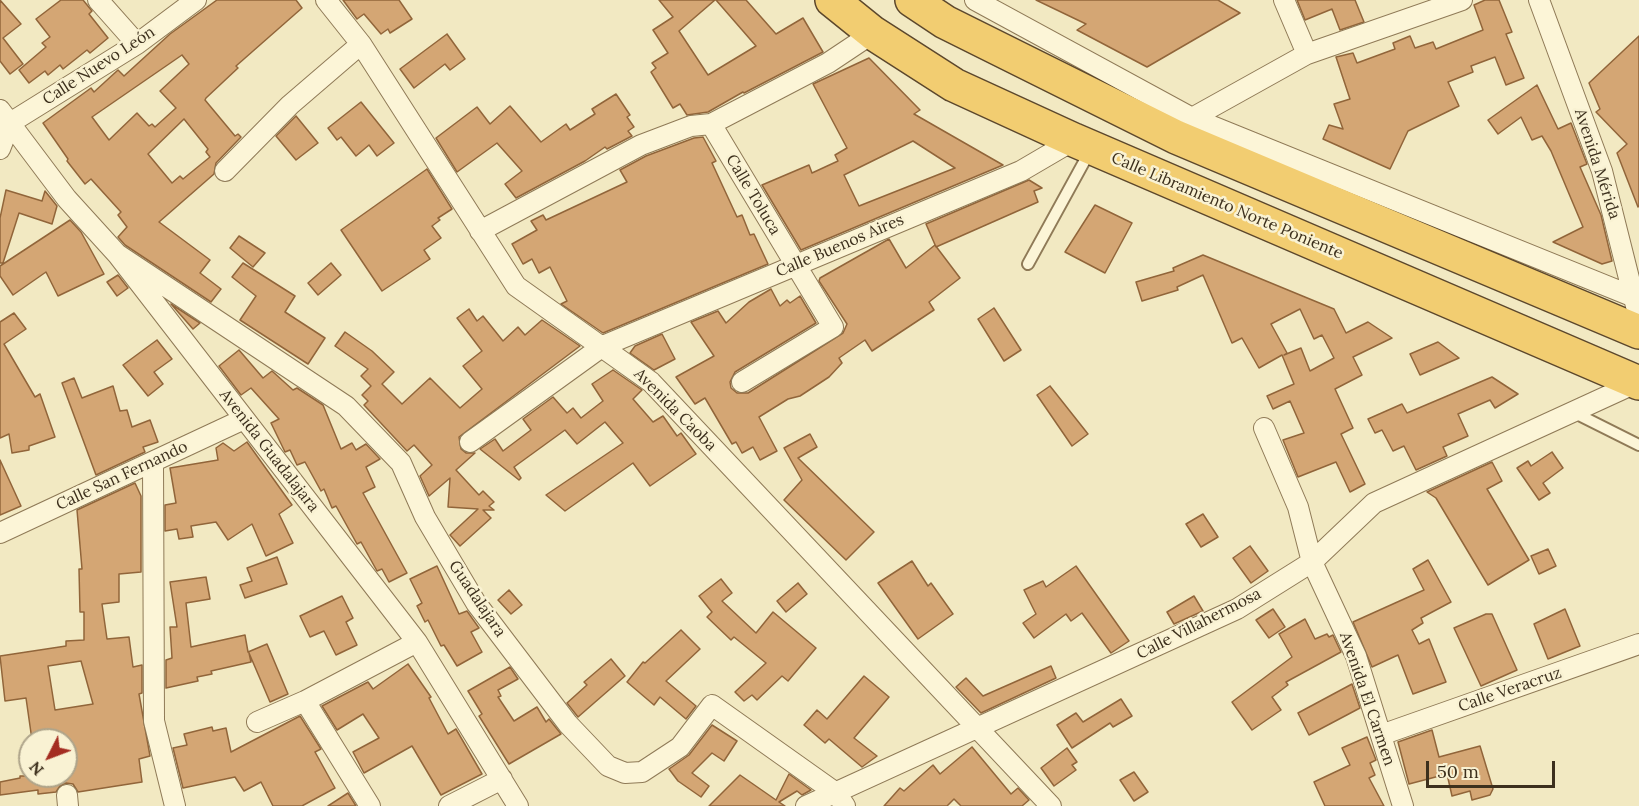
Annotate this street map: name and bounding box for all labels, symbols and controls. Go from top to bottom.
street label: Calle Nuevo León [39,23,159,109]
street label: Avenida Mérida [1570,106,1624,222]
street label: Calle Libramiento Norte Poniente [1108,148,1346,264]
street label: Calle Toluca [721,151,785,239]
street label: Calle Buenos Aires [773,210,907,282]
street label: Avenida Caoba [630,365,720,455]
street label: Avenida Guadalajara [215,386,323,516]
street label: Calle San Fernando [53,437,191,515]
street label: Guadalajara [444,557,510,641]
street label: Calle Villahermosa [1134,584,1264,664]
street label: Avenida El Carmen [1335,630,1399,768]
street label: Calle Veracruz [1456,663,1564,717]
north arrow [18,728,78,788]
scale bar [1429,749,1558,787]
text: N [25,757,48,780]
text: 50 m [1437,760,1479,783]

